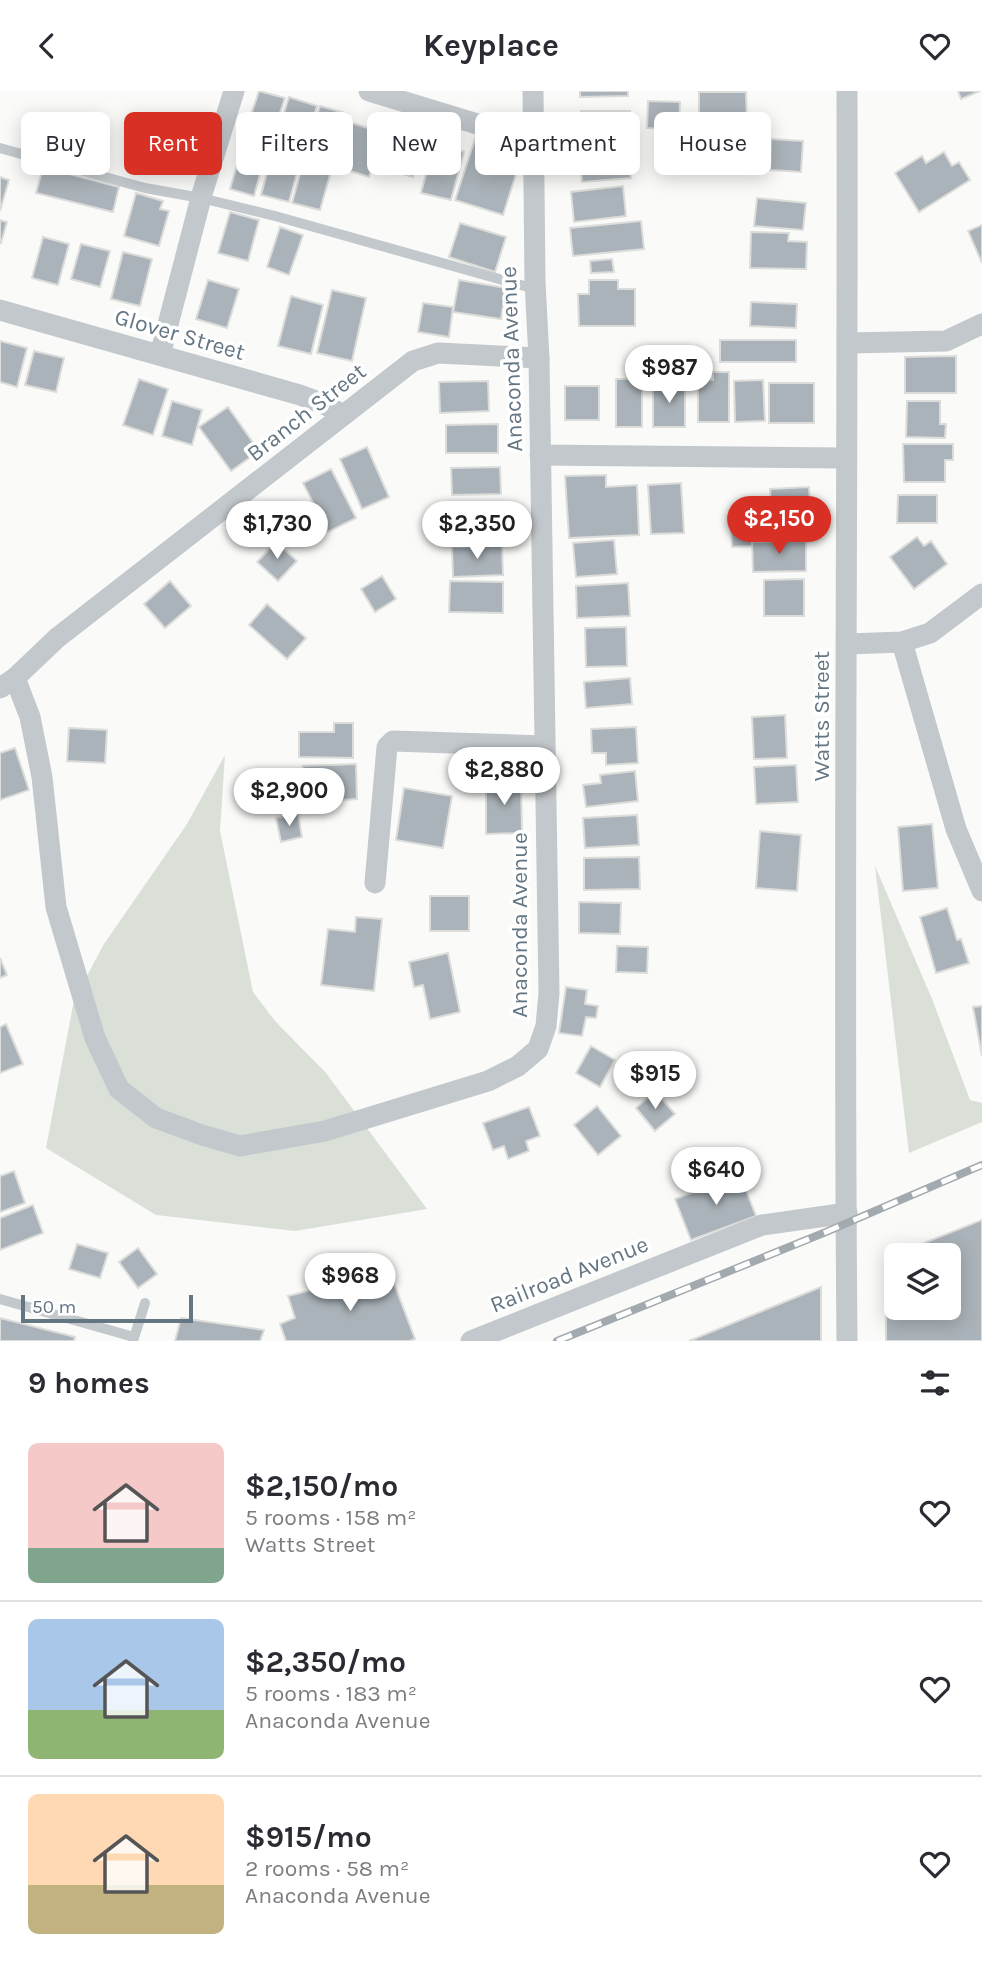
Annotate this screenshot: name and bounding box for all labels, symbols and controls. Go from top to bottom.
icon: back [28,27,66,65]
text: Keyplace [423,27,559,64]
icon: heart [916,27,954,65]
chip: Buy [21,112,110,175]
chip: Rent [124,112,222,175]
chip: Filters [236,112,353,175]
chip: New [367,112,461,175]
chip: Apartment [475,112,640,175]
chip: House [654,112,771,175]
street label: Anaconda Avenue [495,266,528,452]
street label: Glover Street [112,303,248,366]
pin: $987 [628,345,710,405]
text: $987 [641,354,697,381]
street label: Branch Street [241,357,371,467]
pin: $2,150 [722,497,836,556]
pin: $1,730 [220,501,334,561]
pin: $2,350 [420,501,534,561]
text: $2,150 [743,505,815,532]
text: $1,730 [242,510,312,537]
text: $2,350 [438,510,516,537]
street label: Watts Street [808,650,835,781]
pin: $2,880 [447,747,561,807]
text: $2,880 [464,756,544,783]
pin: $2,900 [232,769,346,828]
text: $2,900 [250,777,328,804]
street label: Anaconda Avenue [506,832,533,1018]
pin: $915 [614,1051,696,1111]
text: $915 [629,1060,681,1087]
pin: $640 [675,1147,757,1207]
text: $640 [687,1156,745,1183]
street label: Railroad Avenue [486,1230,652,1319]
map controls [884,1243,961,1320]
button: layers [884,1243,961,1320]
pin: $968 [309,1253,391,1313]
text: $968 [321,1262,379,1289]
scale bar [21,1292,192,1324]
text: 50 m [32,1296,76,1318]
icon: filters [916,1364,954,1402]
text: 9 homes [28,1365,150,1401]
text: $2,150/mo [245,1468,398,1504]
icon: home [84,1471,168,1555]
icon: heart [916,1494,954,1532]
text: 5 rooms · 158 m² [245,1504,416,1531]
text: Watts Street [245,1531,375,1558]
text: $2,350/mo [245,1644,406,1680]
icon: home [84,1647,168,1731]
icon: heart [916,1670,954,1708]
text: 5 rooms · 183 m² [245,1680,417,1707]
text: Anaconda Avenue [245,1707,431,1734]
text: $915/mo [245,1819,372,1855]
icon: home [84,1822,168,1906]
icon: heart [916,1845,954,1883]
text: 2 rooms · 58 m² [245,1855,409,1882]
text: Anaconda Avenue [245,1882,431,1909]

